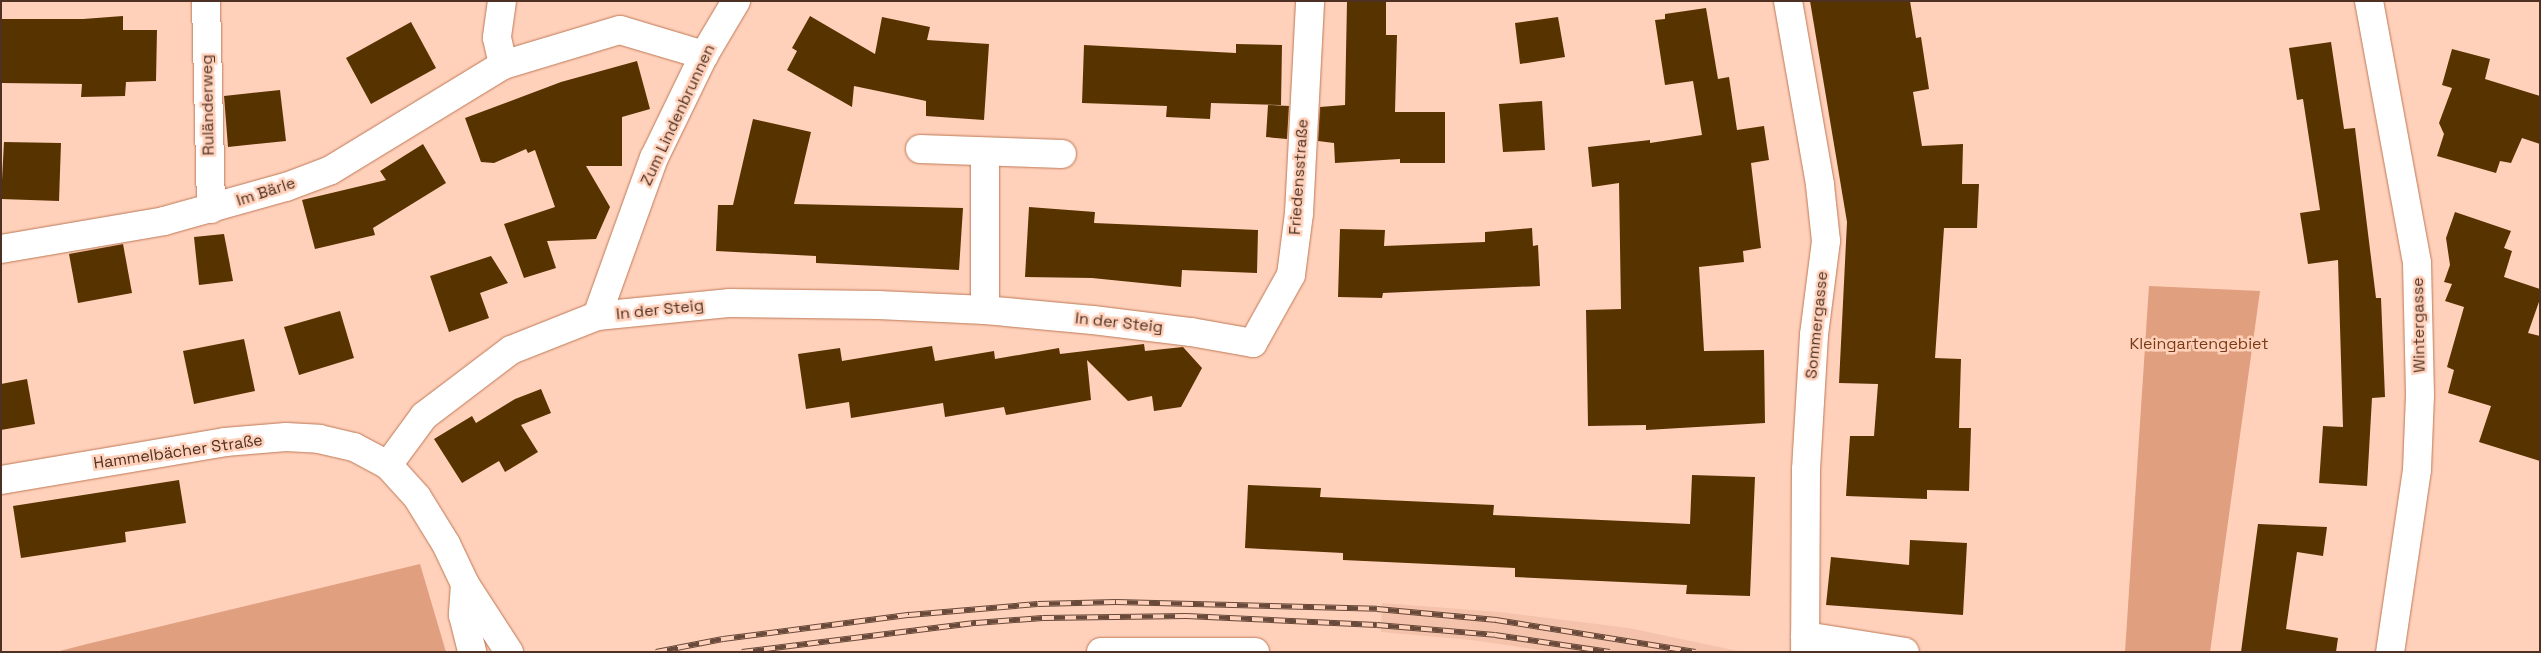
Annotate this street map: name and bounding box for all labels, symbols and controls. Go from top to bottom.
street label: Zum Lindenbrunnen [637,41,719,189]
street label: Ruländerweg [198,54,218,156]
street label: Friedensstraße [1285,118,1313,236]
street label: Im Bärle [234,173,298,211]
street label: Sommergasse [1802,270,1832,380]
street label: Wintergasse [2409,277,2429,373]
street label: In der Steig [615,296,705,324]
street label: In der Steig [1074,309,1164,337]
park label: Kleingartengebiet [2129,334,2269,354]
street label: Hammelbächer Straße [92,431,264,473]

